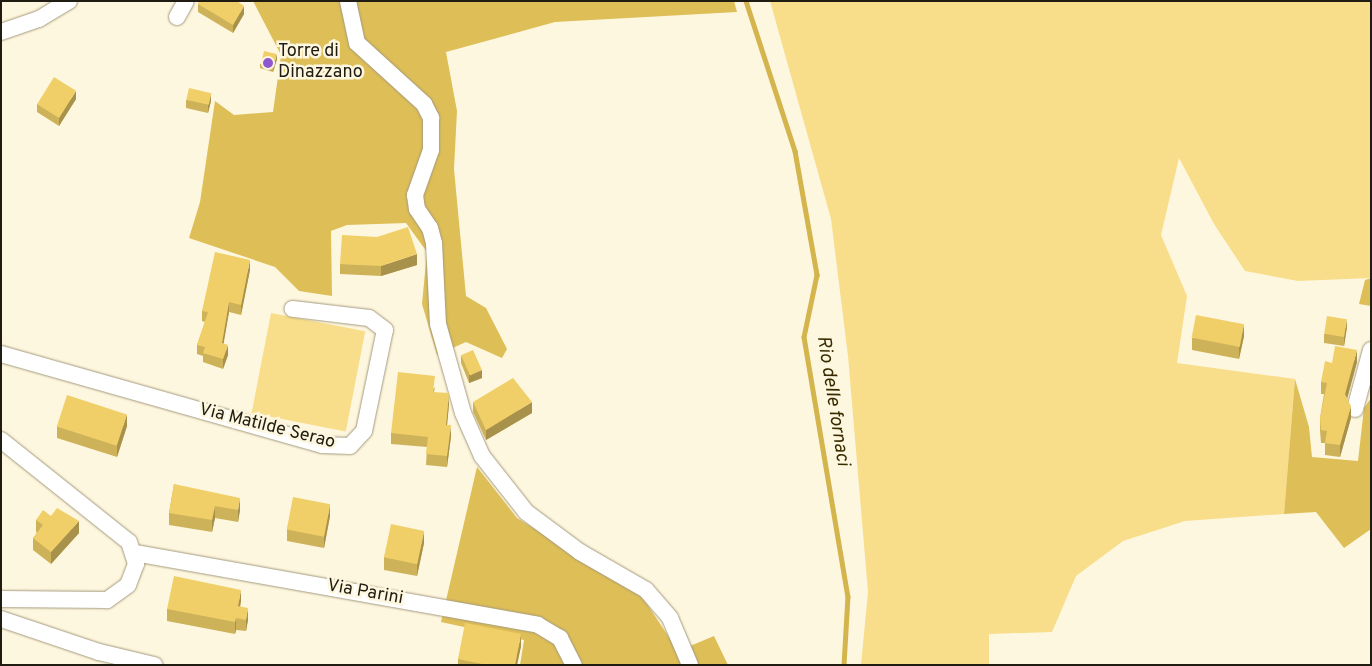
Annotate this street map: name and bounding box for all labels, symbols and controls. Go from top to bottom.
place label: Torre di Dinazzano [278,42,363,84]
marker: Torre di Dinazzano [262,57,274,69]
water label: Rio delle fornaci [810,334,854,468]
street label: Via Matilde Serao [197,400,337,454]
street label: Via Parini [325,576,405,610]

